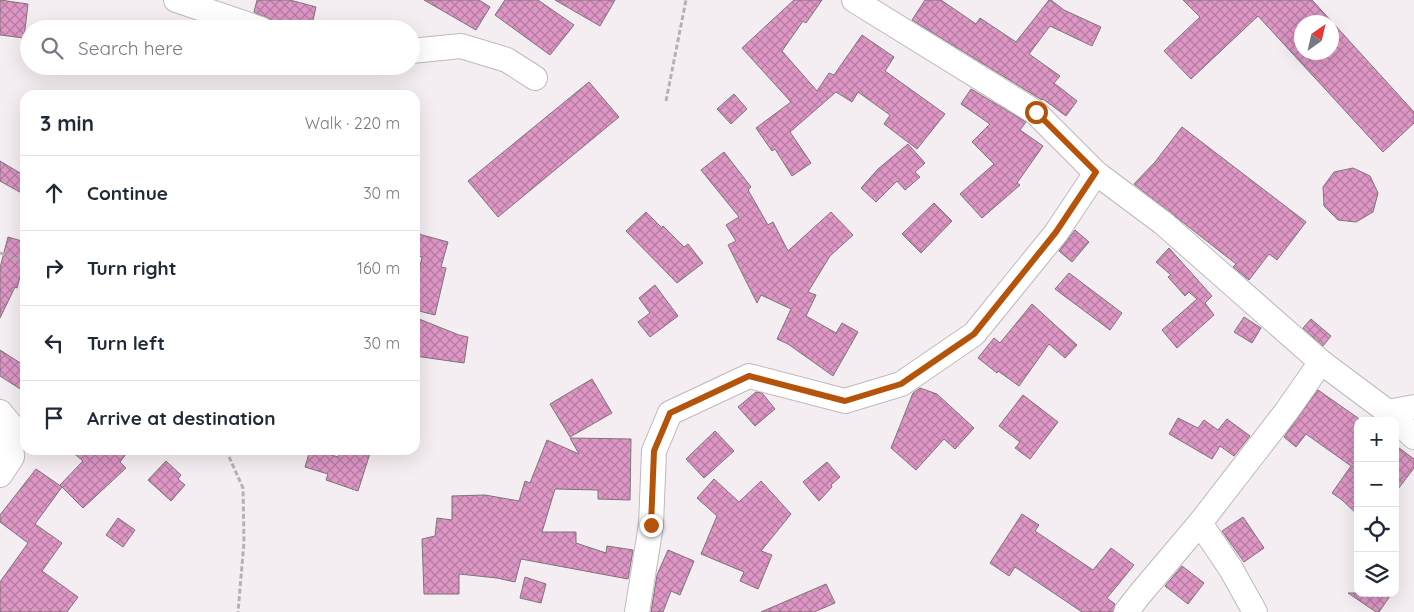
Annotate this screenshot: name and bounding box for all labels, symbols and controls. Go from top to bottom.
north arrow [1294,15,1339,60]
search box [20,20,420,75]
icon: search [38,34,66,62]
text: Search here [78,36,183,60]
route start [1025,101,1048,124]
text: 3 min [40,110,94,136]
text: Walk · 220 m [305,113,400,133]
icon: ahead [40,179,68,207]
text: Continue [87,181,168,205]
text: 30 m [363,183,400,203]
icon: right [40,254,68,282]
text: Turn right [87,256,176,280]
text: 160 m [357,258,400,278]
icon: left [40,329,68,357]
text: Turn left [87,331,165,355]
text: 30 m [363,333,400,353]
icon: arrive [40,404,68,432]
text: Arrive at destination [87,406,276,430]
map controls [1354,417,1399,597]
button: + [1354,417,1399,462]
button: − [1354,462,1399,507]
button: locate [1354,507,1399,552]
route end [640,514,663,537]
button: layers [1354,552,1399,597]

